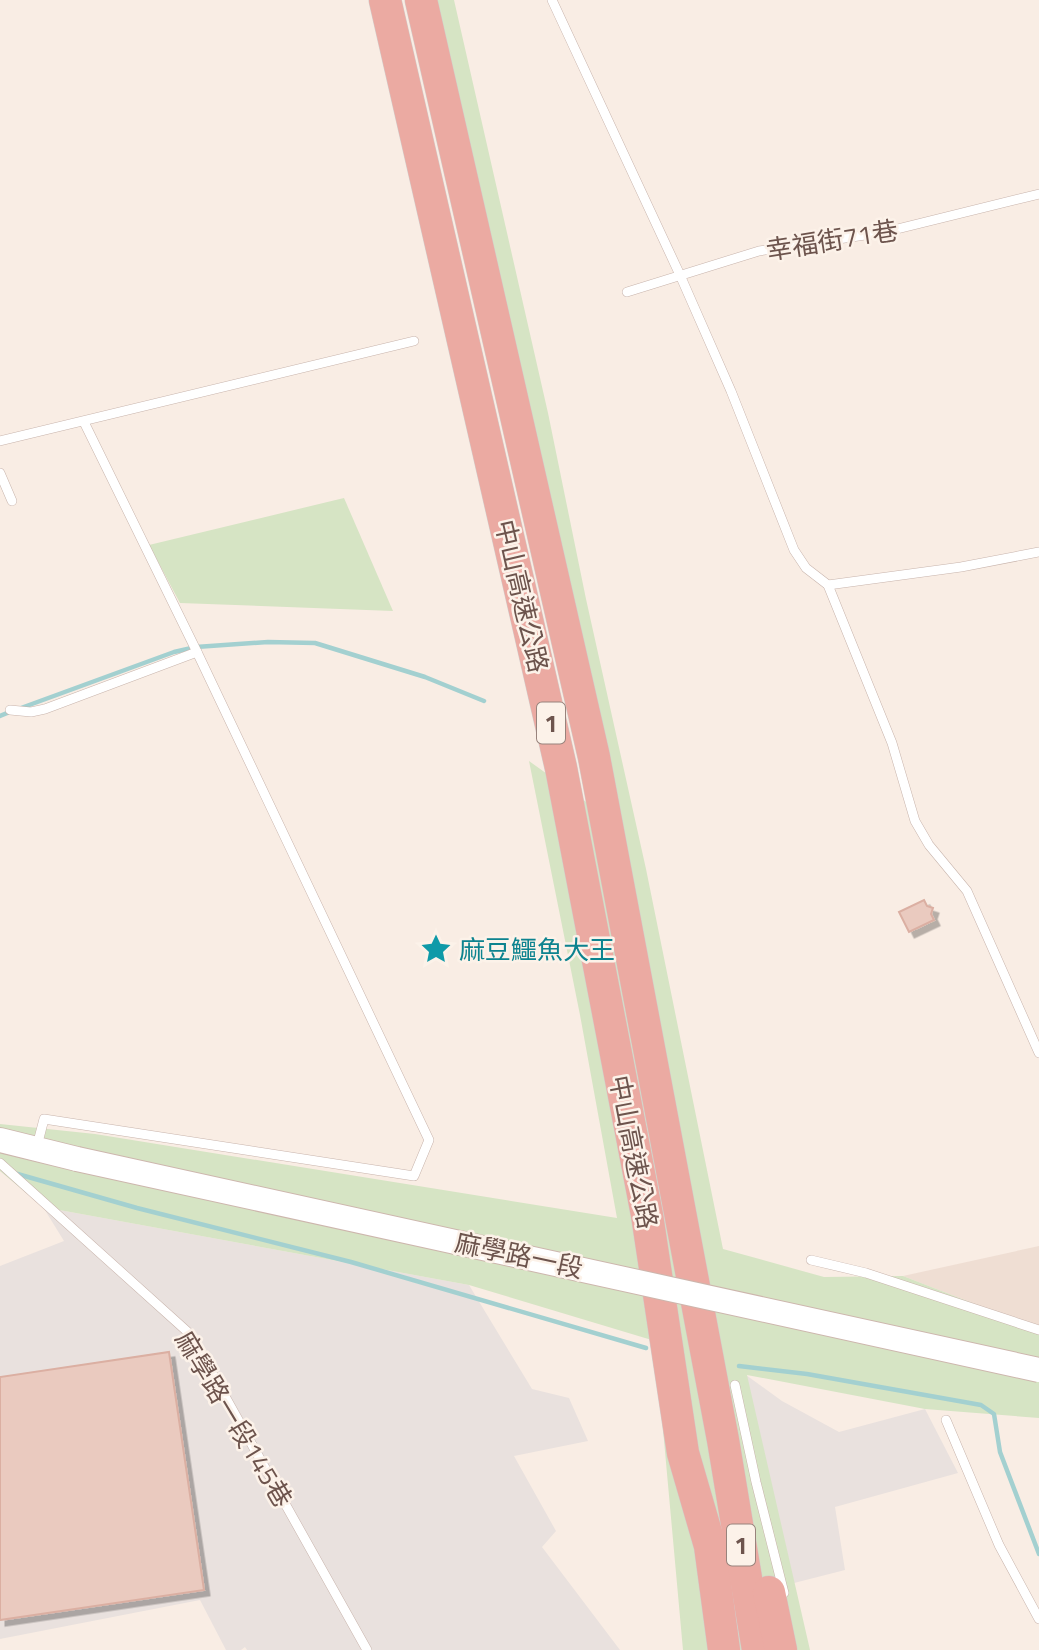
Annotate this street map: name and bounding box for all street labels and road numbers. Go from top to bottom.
street label: 幸福街71巷 [763,210,901,270]
street label: 中山高速公路 [485,516,559,676]
road number: 1 [537,702,565,744]
street label: 中山高速公路 [600,1072,668,1232]
street label: 麻學路一段 [451,1222,587,1288]
street label: 麻學路一段145巷 [166,1323,302,1515]
road number: 1 [727,1525,755,1566]

